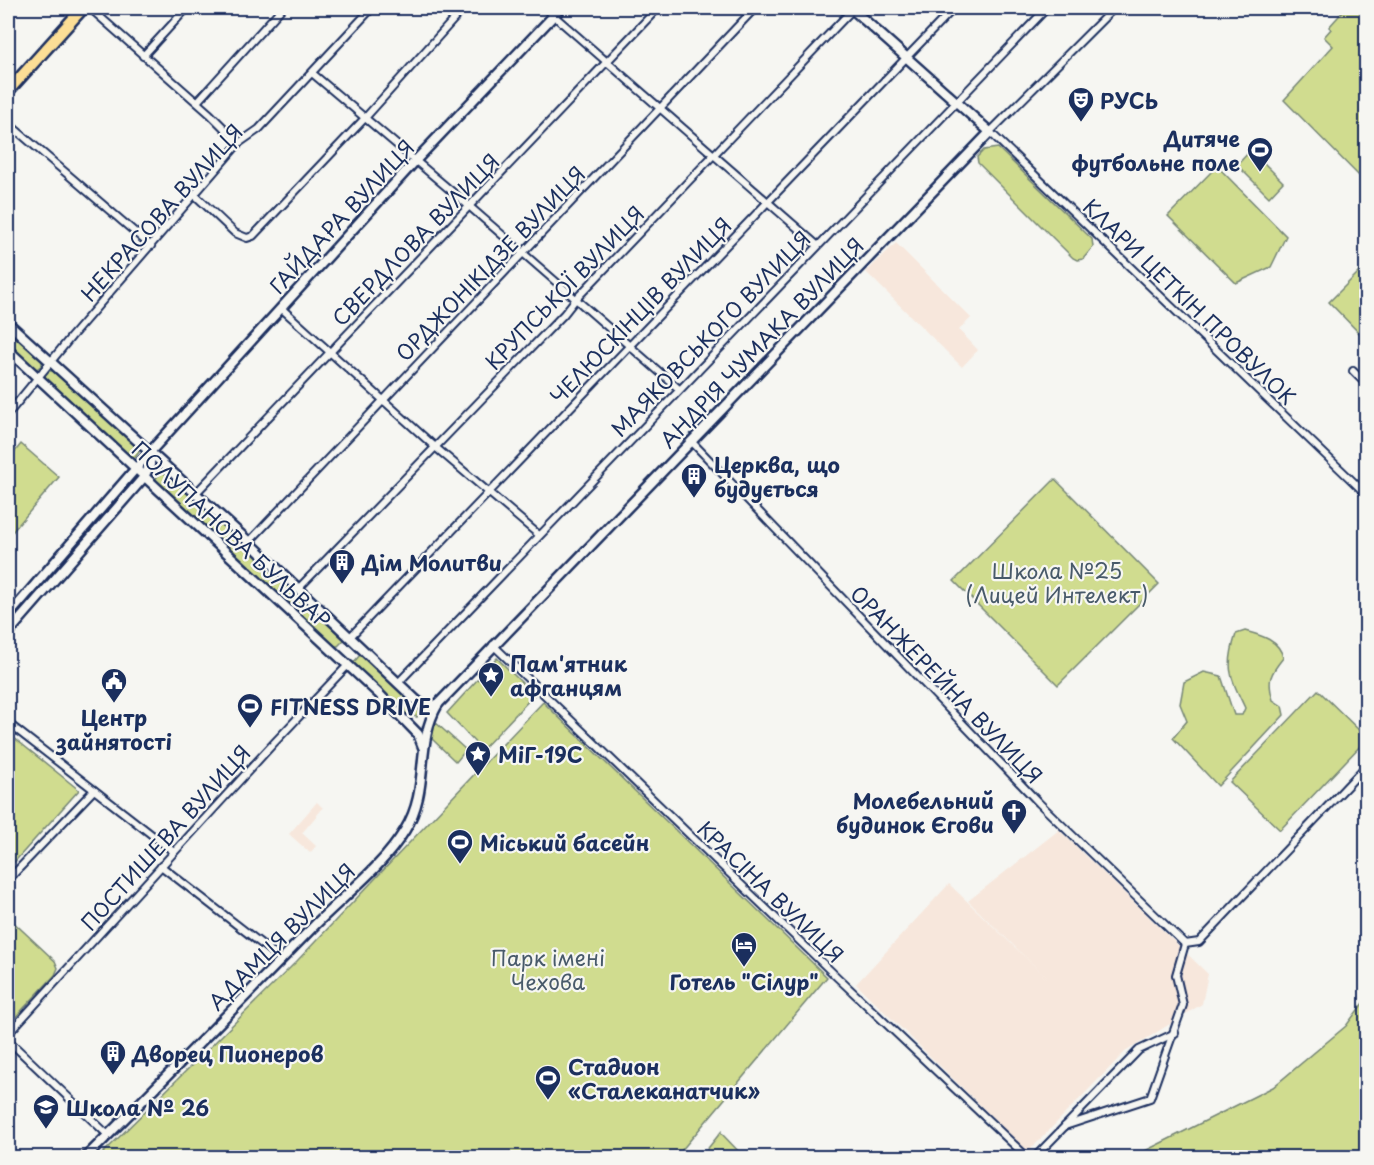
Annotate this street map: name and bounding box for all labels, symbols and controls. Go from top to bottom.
place label: РУСЬ [1100,84,1158,116]
theatre icon: РУСЬ [1066,85,1096,123]
street label: НЕКРАСОВА ВУЛИЦЯ [72,116,250,308]
place label: Дитяче футбольне поле [1071,122,1240,178]
street label: ГАЙДАРА ВУЛИЦЯ [261,132,421,300]
sports icon: Дитяче футбольне поле [1245,135,1275,173]
street label: СВЕРДЛОВА ВУЛИЦЯ [324,145,506,333]
street label: ОРДЖОНІКІДЗЕ ВУЛИЦЯ [388,158,592,368]
street label: КЛАРИ ЦЕТКІН ПРОВУЛОК [1076,191,1304,411]
street label: КРУПСЬКОЇ ВУЛИЦЯ [477,198,651,376]
street label: ЧЕЛЮСКІНЦІВ ВУЛИЦЯ [542,209,738,411]
street label: МАЯКОВСЬКОГО ВУЛИЦЯ [603,223,817,443]
street label: АНДРІЯ ЧУМАКА ВУЛИЦЯ [652,229,870,455]
street label: ПОЛУПАНОВА БУЛЬВАР [125,433,339,635]
place label: Церква, що будується [714,448,840,504]
building icon: Церква, що будується [679,461,709,499]
place label: Дім Молитви [361,546,502,578]
building icon: Дім Молитви [327,547,357,585]
park label: Школа №25 (Лицей Интелект) [965,554,1149,610]
street label: ОРАНЖЕРЕЙНА ВУЛИЦЯ [844,578,1050,790]
place label: Пам'ятник афганцям [510,647,628,703]
place icon: Пам'ятник афганцям [476,660,506,698]
public building icon: Центр зайнятості [99,666,129,704]
place label: FITNESS DRIVE [270,690,431,722]
sports icon: FITNESS DRIVE [235,691,265,729]
place label: Центр зайнятості [55,701,172,757]
street label: ПОСТИШЕВА ВУЛИЦЯ [73,737,257,937]
place label: МіГ-19С [498,738,583,770]
place icon: МіГ-19С [463,739,493,777]
place label: Молебельний будинок Єгови [836,784,994,840]
church icon: Молебельний будинок Єгови [999,797,1029,835]
street label: КРАСІНА ВУЛИЦЯ [691,813,851,969]
place label: Міський басейн [480,826,650,858]
sports icon: Міський басейн [445,827,475,865]
street label: АДАМЦЯ ВУЛИЦЯ [200,855,362,1017]
hotel icon: Готель "Сілур" [729,930,759,968]
park label: Парк імені Чехова [491,941,605,997]
place label: Готель "Сілур" [669,965,819,997]
place label: Дворец Пионеров [131,1037,323,1069]
building icon: Дворец Пионеров [98,1038,128,1076]
place label: Стадион «Сталеканатчик» [568,1050,760,1106]
sports icon: Стадион «Сталеканатчик» [533,1063,563,1101]
place label: Школа № 26 [66,1091,209,1123]
school or university icon: Школа № 26 [31,1092,61,1130]

